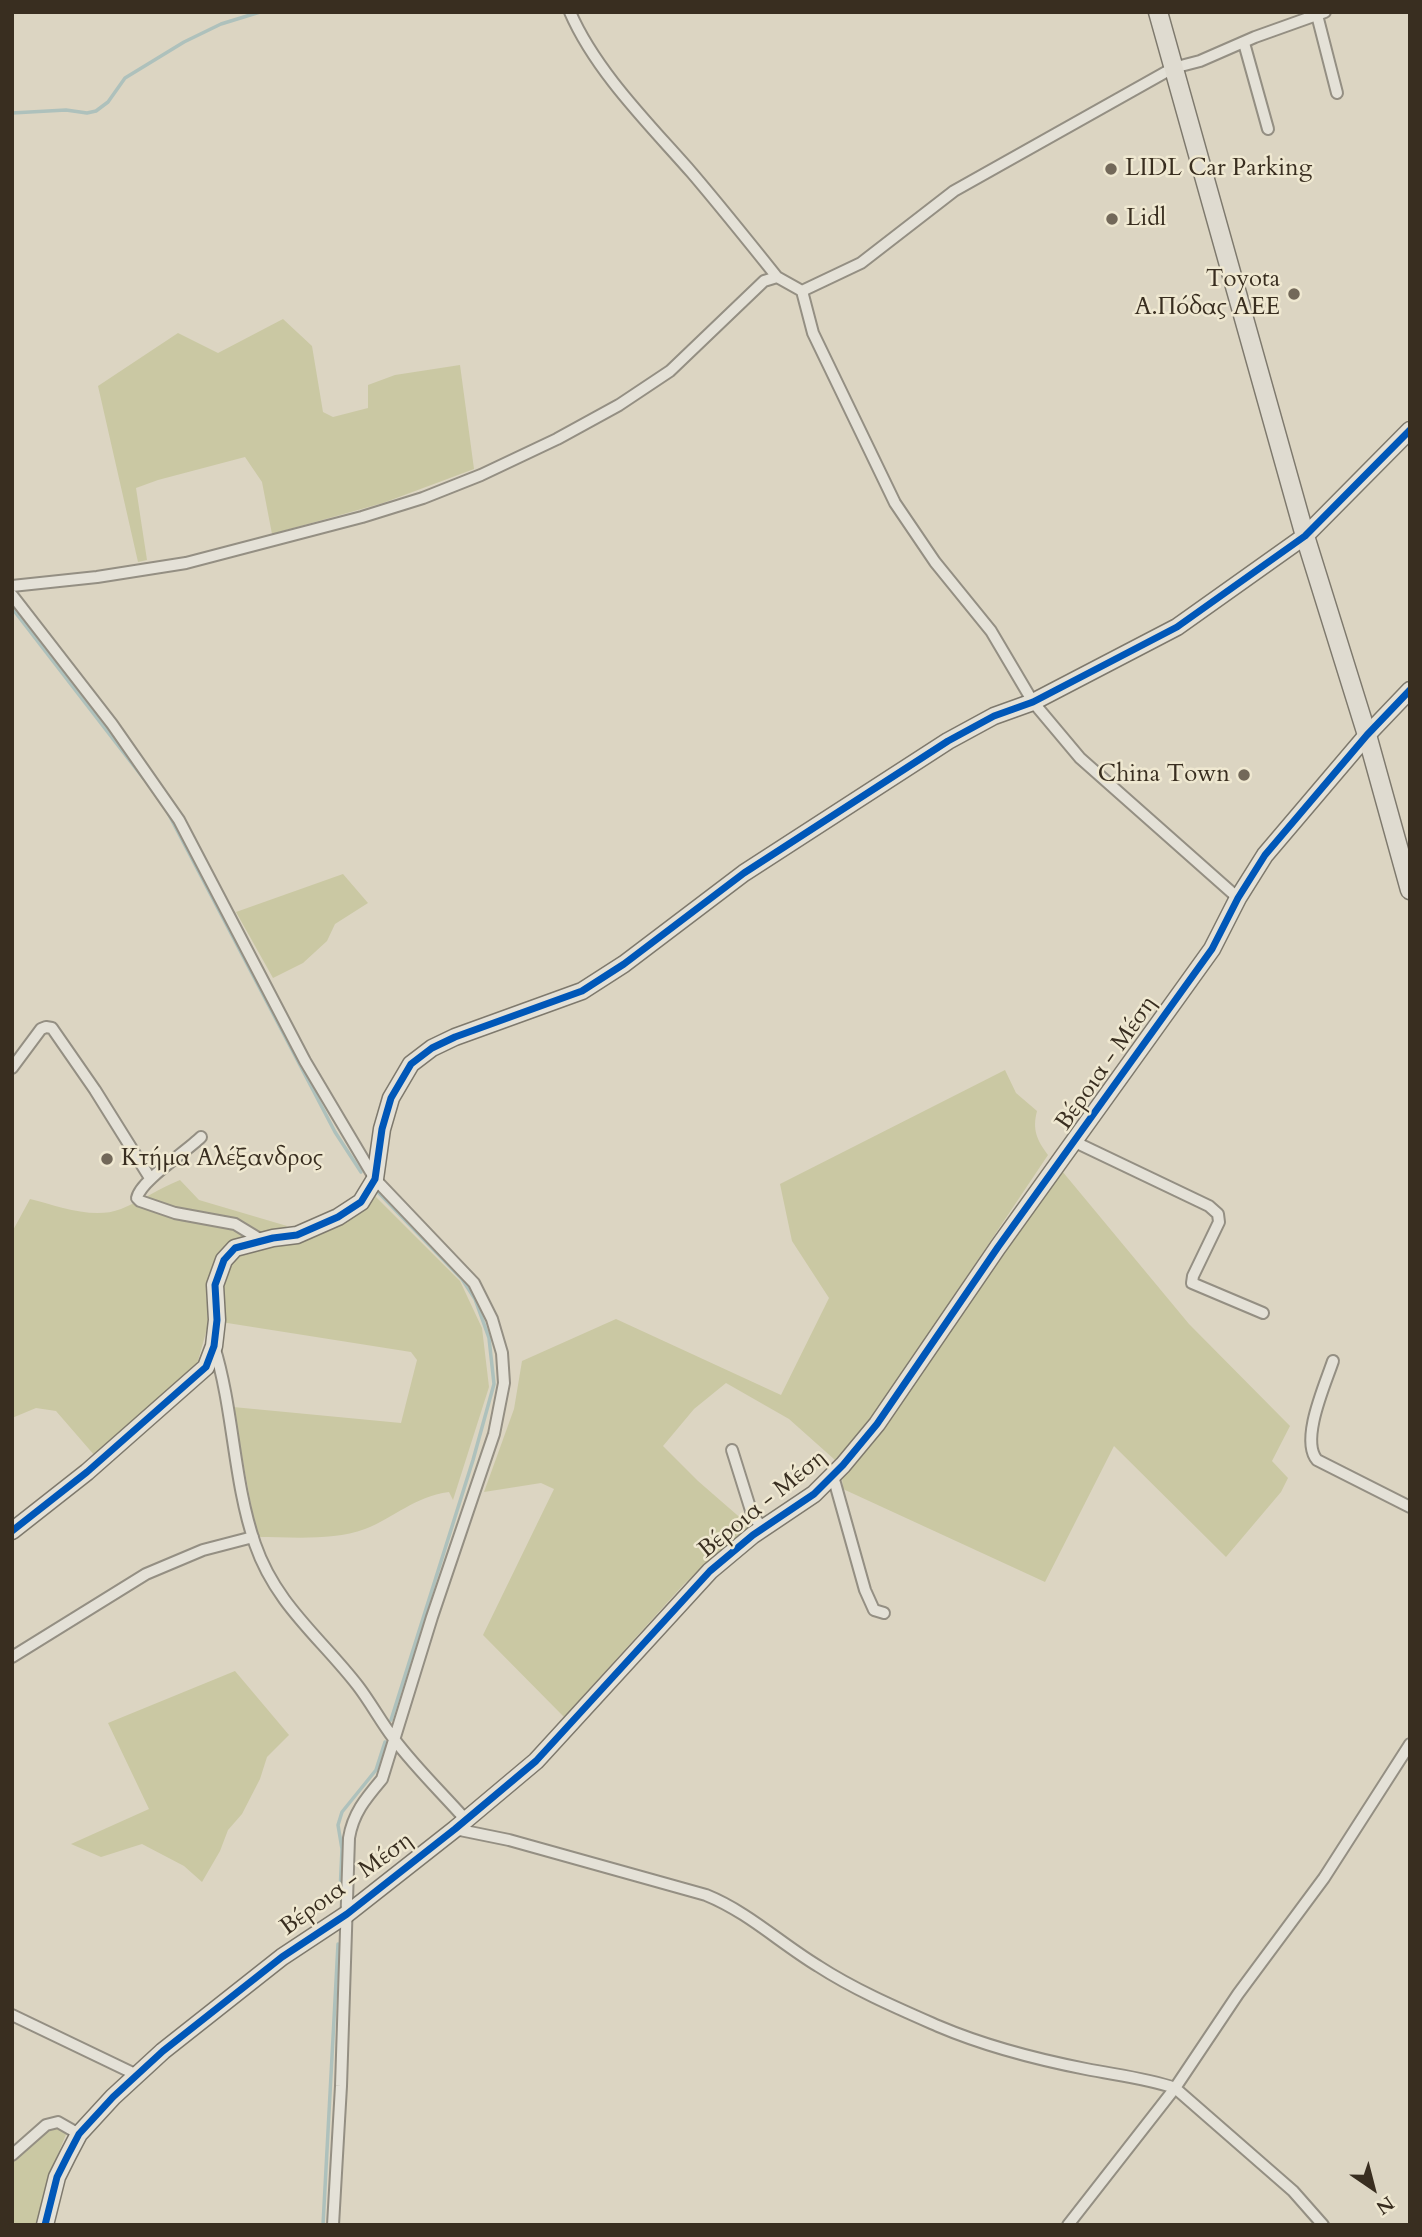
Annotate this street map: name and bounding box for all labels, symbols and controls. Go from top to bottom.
place label: LIDL Car Parking [1125,155,1312,183]
marker: LIDL Car Parking [1103,161,1119,177]
place label: Lidl [1126,205,1166,233]
marker: Lidl [1104,211,1120,227]
place label: Toyota Α.Πόδας ΑΕΕ [1134,266,1280,322]
marker: Toyota Α.Πόδας ΑΕΕ [1286,286,1302,302]
place label: China Town [1098,761,1230,789]
marker: China Town [1236,767,1252,783]
street label: Βέροια - Μέση [1050,992,1164,1136]
place label: Κτήμα Αλέξανδρος [121,1145,323,1173]
marker: Κτήμα Αλέξανδρος [99,1151,115,1167]
street label: Βέροια - Μέση [693,1445,833,1565]
street label: Βέροια - Μέση [275,1827,419,1943]
north arrow [1338,2153,1408,2223]
text: N [1371,2190,1399,2221]

